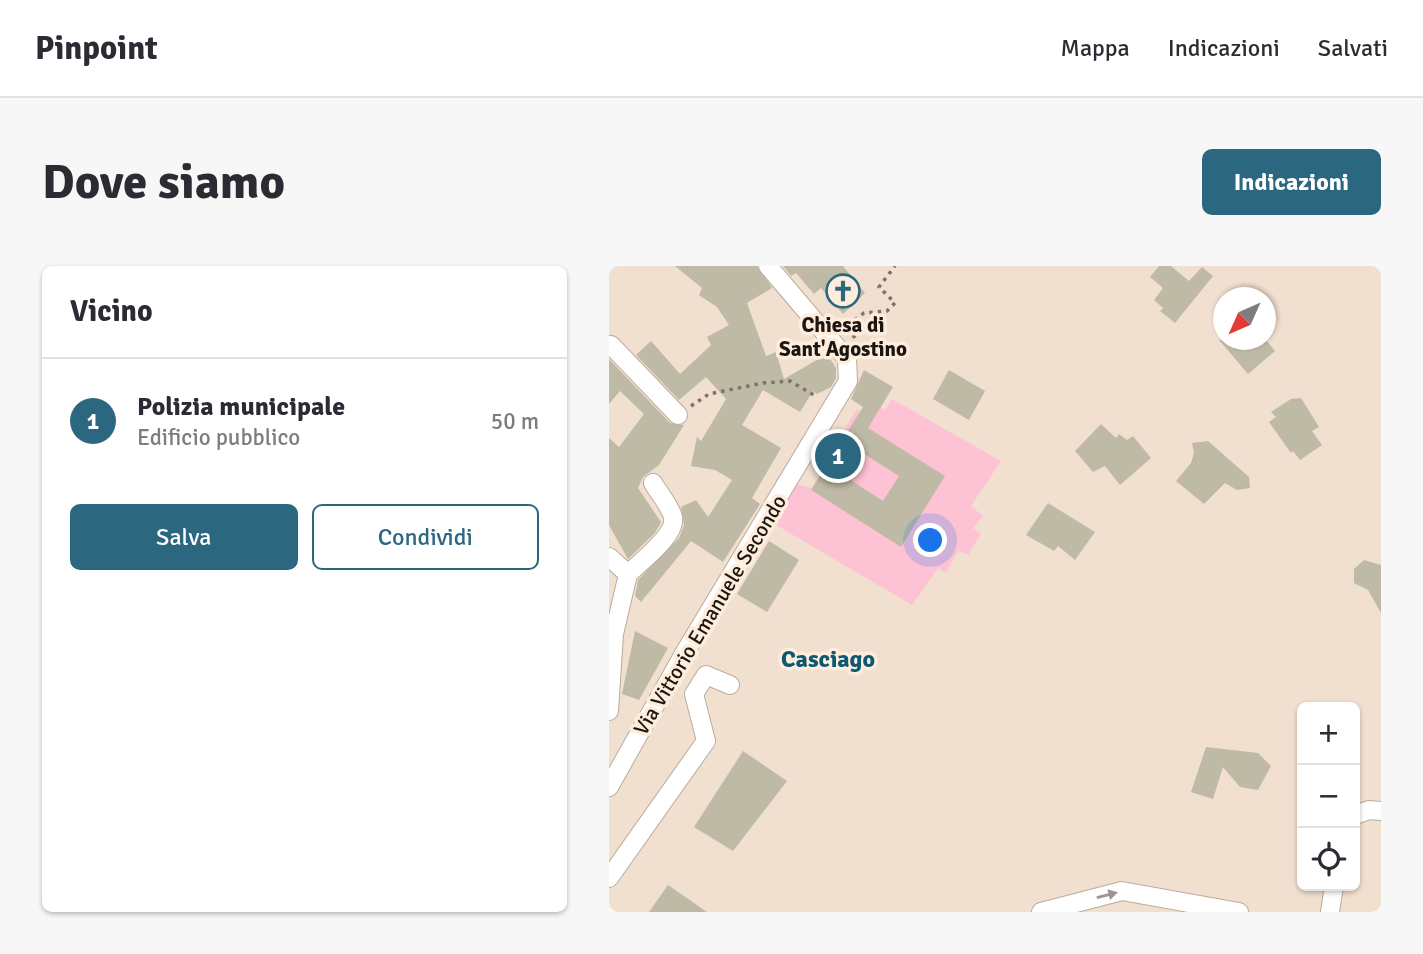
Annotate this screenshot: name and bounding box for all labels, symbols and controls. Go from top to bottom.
text: Pinpoint [35,28,158,69]
text: Mappa [1061,33,1130,63]
text: Indicazioni [1168,33,1280,63]
text: Salvati [1318,33,1388,63]
button: Indicazioni [1202,149,1381,215]
text: Dove siamo [42,152,285,212]
church icon: Chiesa di Sant'Agostino [824,272,862,310]
north arrow [1213,287,1276,350]
text: Vicino [70,293,153,330]
place label: Chiesa di Sant'Agostino [779,312,907,362]
text: Polizia municipale [137,391,345,423]
text: 1 [87,407,99,436]
text: 50 m [491,407,539,436]
text: Edificio pubblico [137,423,300,452]
pin: 1 [815,430,861,482]
street label: Via Vittorio Emanuele Secondo [628,490,792,740]
button: Salva [70,504,298,570]
button: Condividi [312,504,539,570]
your location [913,523,947,557]
district label: Casciago [781,644,875,674]
map controls [1297,702,1360,891]
button: + [1297,702,1360,765]
button: − [1297,765,1360,828]
button: locate [1297,828,1360,891]
one-way arrow [1096,889,1118,900]

